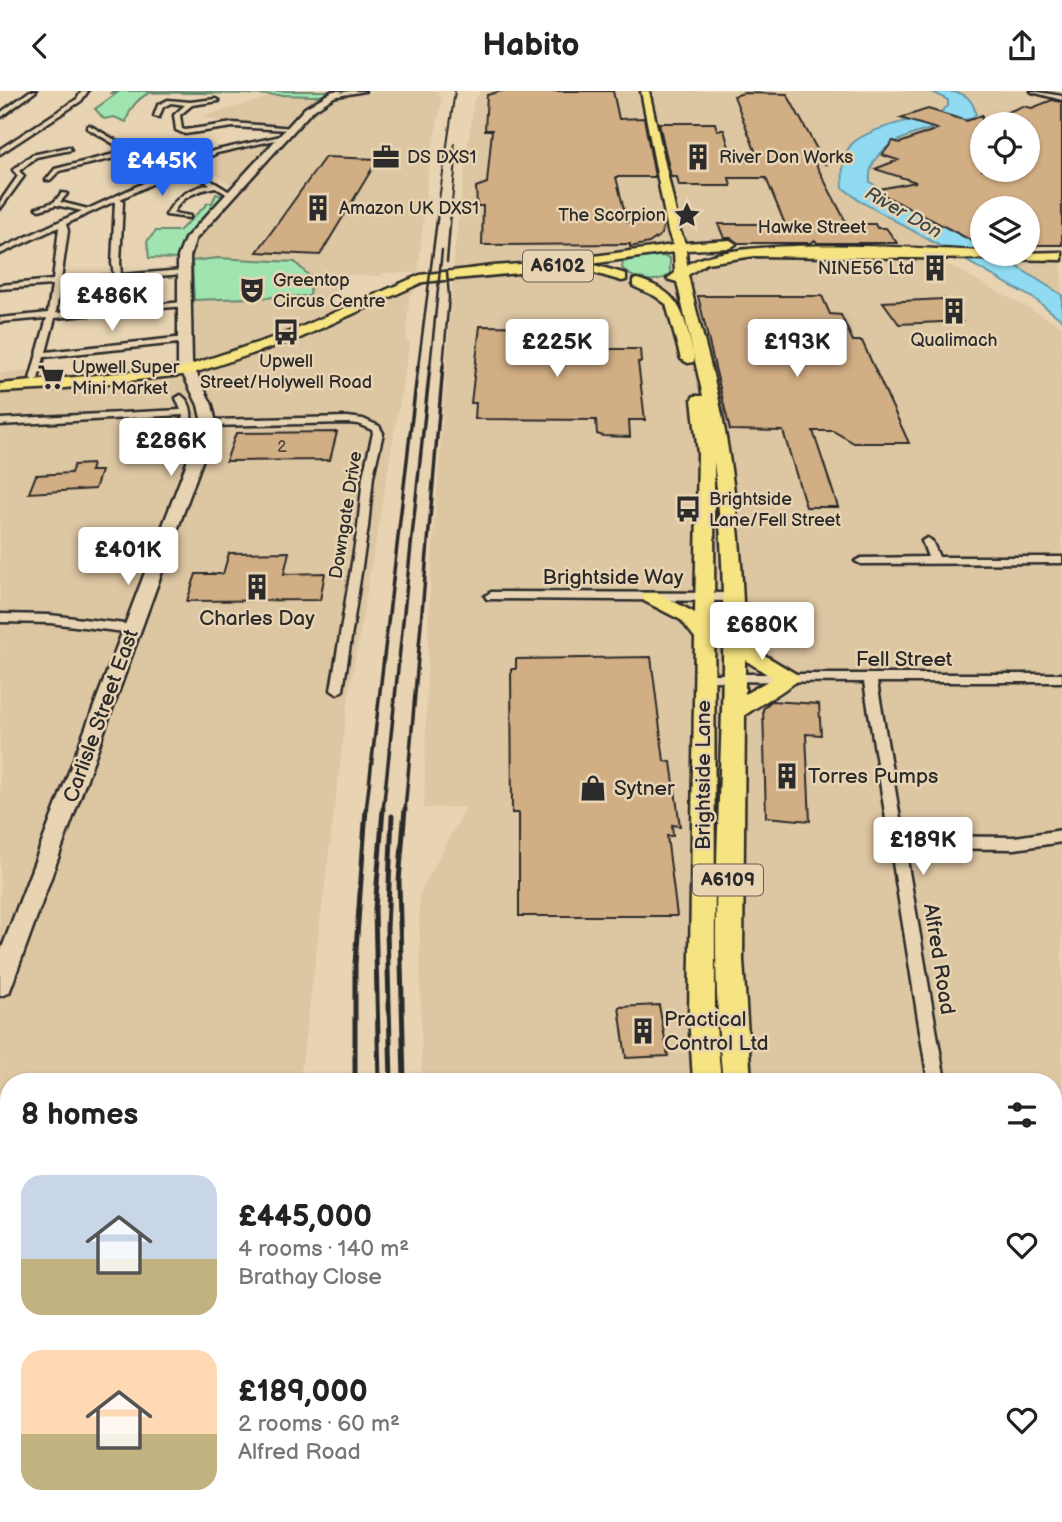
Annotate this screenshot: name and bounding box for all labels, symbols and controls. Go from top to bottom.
text: Habito [482,26,580,65]
icon: back [21,27,59,65]
icon: share [1003,27,1041,65]
map controls [970,112,1040,266]
button: locate [970,112,1040,182]
pin: £445K [113,139,211,198]
office icon: DS DXS1 [371,142,401,172]
building icon: River Don Works [683,142,713,172]
text: £445K [127,147,197,175]
place label: DS DXS1 [407,147,476,168]
place label: River Don Works [719,147,853,168]
water label: River Don [861,182,945,244]
building icon: Amazon UK DXS1 [303,193,333,223]
button: layers [970,196,1040,266]
place label: Amazon UK DXS1 [339,198,479,219]
place icon: The Scorpion [672,200,702,230]
place label: The Scorpion [558,205,666,226]
street label: Hawke Street [758,217,867,238]
road number: A6102 [523,251,593,281]
building icon: NINE56 Ltd [920,253,950,283]
place label: NINE56 Ltd [818,258,914,279]
place label: Greentop Circus Centre [273,270,386,312]
pin: £486K [63,273,161,333]
theatre icon: Greentop Circus Centre [237,275,267,305]
text: £486K [76,282,148,310]
building icon: Qualimach [939,296,969,326]
bus stop icon: Upwell Street/Holywell Road [271,317,301,347]
pin: £225K [508,320,606,379]
pin: £193K [748,320,846,379]
text: £225K [522,328,592,356]
text: £193K [764,328,830,356]
place label: Qualimach [910,330,998,351]
place label: Upwell Street/Holywell Road [200,351,372,393]
place label: Upwell Super Mini Market [72,357,180,399]
supermarket icon: Upwell Super Mini Market [36,362,66,392]
pin: £286K [122,419,220,478]
text: £286K [135,427,207,455]
house number: 2 [277,438,287,457]
street label: Downgate Drive [326,450,366,580]
place label: Brightside Lane/Fell Street [709,489,841,531]
bus stop icon: Brightside Lane/Fell Street [673,494,703,524]
pin: £401K [79,527,177,587]
text: £401K [94,536,162,564]
street label: Brightside Way [543,565,684,590]
building icon: Charles Day [242,572,272,602]
pin: £680K [713,603,811,662]
place label: Charles Day [199,606,315,631]
text: £680K [726,611,798,639]
street label: Carlisle Street East [58,625,144,806]
street label: Fell Street [856,647,953,672]
street label: Brightside Lane [691,700,716,850]
building icon: Torres Pumps [772,761,802,791]
place label: Torres Pumps [808,764,938,789]
shop icon: Sytner [578,773,608,803]
place label: Sytner [614,776,675,801]
pin: £189K [874,817,972,877]
text: £189K [890,826,956,854]
road number: A6109 [693,865,763,895]
street label: Alfred Road [918,902,960,1016]
place label: Practical Control Ltd [664,1007,769,1056]
building icon: Practical Control Ltd [628,1016,658,1046]
icon: filters [1003,1096,1041,1134]
text: 8 homes [21,1097,138,1133]
text: £445,000 [238,1199,372,1235]
icon: home [77,1203,161,1287]
icon: heart [1003,1226,1041,1264]
text: 4 rooms · 140 m² [238,1235,409,1263]
text: Brathay Close [238,1263,382,1291]
text: £189,000 [238,1374,368,1410]
icon: home [77,1378,161,1462]
icon: heart [1003,1401,1041,1439]
text: 2 rooms · 60 m² [238,1410,400,1438]
text: Alfred Road [238,1438,361,1466]

